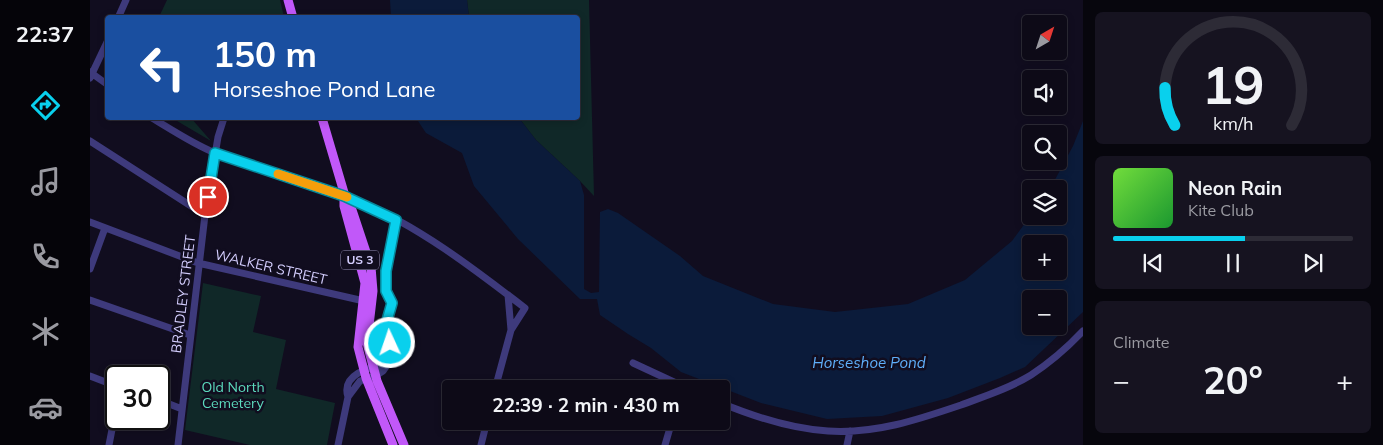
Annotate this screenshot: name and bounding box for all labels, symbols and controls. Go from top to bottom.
north arrow [1022,15,1068,60]
map controls [1022,15,1067,335]
text: 22:37 [16,20,74,48]
text: 150 m [213,32,317,76]
icon: left [130,35,195,100]
text: 19 [1202,52,1264,117]
button: sound [1022,70,1067,115]
text: Horseshoe Pond Lane [213,75,436,103]
icon: directions [28,88,63,123]
text: km/h [1213,112,1253,134]
button: search [1022,125,1067,170]
icon: music [28,164,63,199]
pin [187,176,229,218]
text: Neon Rain [1188,176,1282,200]
button: layers [1022,180,1067,225]
icon: arrive [194,183,222,211]
text: Kite Club [1188,200,1254,220]
street label: BRADLEY STREET [167,233,199,354]
button: + [1022,235,1067,280]
icon: phone [28,239,63,274]
street label: WALKER STREET [213,245,329,289]
icon: previous [1139,249,1167,277]
icon: pause [1219,249,1247,277]
icon: next [1299,249,1327,277]
road number: US 3 [341,250,379,270]
button: − [1022,290,1067,335]
icon: climate [28,314,63,349]
position arrow [363,316,415,368]
text: Climate [1113,332,1169,352]
water label: Horseshoe Pond [812,353,926,372]
text: 20° [1203,356,1263,404]
text: − [1113,363,1130,398]
text: + [1336,363,1353,398]
speed limit sign: 30 [105,365,170,430]
park label: Old North Cemetery [201,378,265,412]
icon: car [28,390,63,425]
text: 22:39 · 2 min · 430 m [492,393,680,417]

